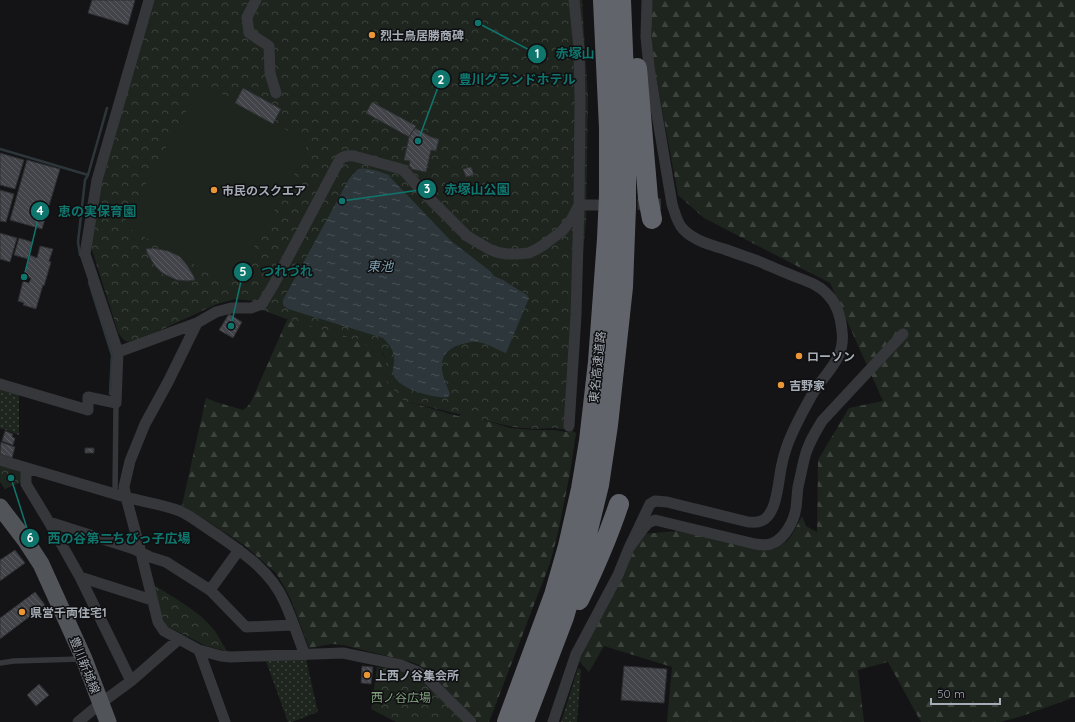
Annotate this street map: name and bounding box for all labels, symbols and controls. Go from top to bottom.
place label: 烈士鳥居勝商碑 [380,28,464,43]
marker: 烈士鳥居勝商碑 [367,30,377,40]
callout: 赤塚山 [527,41,602,66]
text: 赤塚山 [555,45,595,61]
text: 1 [535,46,539,61]
callout: 豊川グランドホテル [431,67,584,92]
text: 豊川グランドホテル [458,71,576,87]
text: 2 [438,72,445,87]
callout: 赤塚山公園 [417,177,518,202]
text: 3 [424,181,430,196]
text: 赤塚山公園 [444,181,510,197]
place label: 市民のスクエア [222,183,306,198]
marker: 市民のスクエア [209,185,219,195]
callout: 恵の実保育園 [30,199,144,224]
text: 4 [36,203,44,218]
text: 恵の実保育園 [58,203,136,219]
water label: 東池 [367,258,395,274]
callout: つれづれ [233,259,321,284]
text: つれづれ [261,263,313,279]
text: 5 [240,264,247,279]
street label: 東名高速道路 [586,330,608,404]
place label: ローソン [807,349,855,364]
marker: ローソン [794,351,804,361]
place label: 吉野家 [789,378,825,393]
marker: 吉野家 [776,380,786,390]
callout: 西の谷第二ちびっ子広場 [20,525,199,550]
text: 6 [27,530,34,545]
text: 西の谷第二ちびっ子広場 [47,530,191,546]
place label: 県営千両住宅1 [30,605,107,620]
marker: 県営千両住宅1 [17,607,27,617]
street label: 豊川新城線 [67,634,103,696]
place label: 上西ノ谷集会所 [375,668,459,683]
marker: 上西ノ谷集会所 [362,670,372,680]
scale bar [931,680,1000,706]
text: 50 m [937,686,965,701]
park label: 西ノ谷広場 [371,690,431,705]

